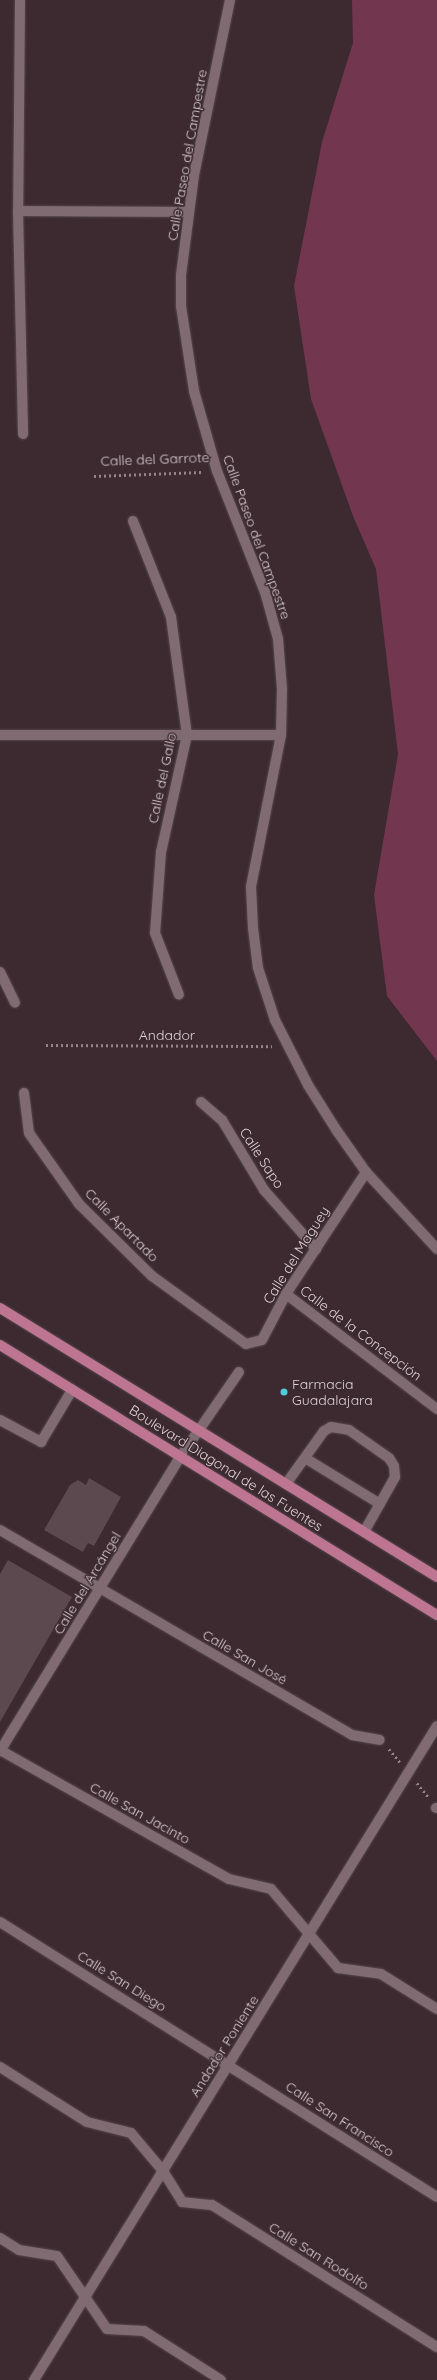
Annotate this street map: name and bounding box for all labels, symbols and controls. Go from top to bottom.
street label: Calle Paseo del Campestre [164,68,210,242]
street label: Calle del Garrote [100,449,210,469]
street label: Calle Paseo del Campestre [219,453,295,621]
street label: Calle del Gallo [144,731,180,825]
street label: Andador [139,1027,195,1043]
street label: Calle Sapo [236,1125,288,1191]
street label: Calle Apartado [82,1185,162,1265]
street label: Calle del Maguey [259,1203,333,1307]
street label: Calle de la Concepción [297,1282,425,1384]
place label: Farmacia Guadalajara [292,1376,373,1408]
marker: Farmacia Guadalajara [279,1387,289,1397]
street label: Boulevard Diagonal de las Fuentes [126,1401,326,1535]
street label: Calle del Arcángel [50,1529,124,1637]
street label: Calle San José [200,1626,290,1688]
street label: Calle San Jacinto [87,1779,193,1847]
street label: Calle San Diego [74,1947,170,2015]
street label: Andador Poniente [186,1992,262,2100]
street label: Calle San Francisco [283,2078,397,2160]
street label: Calle San Rodolfo [266,2218,372,2294]

